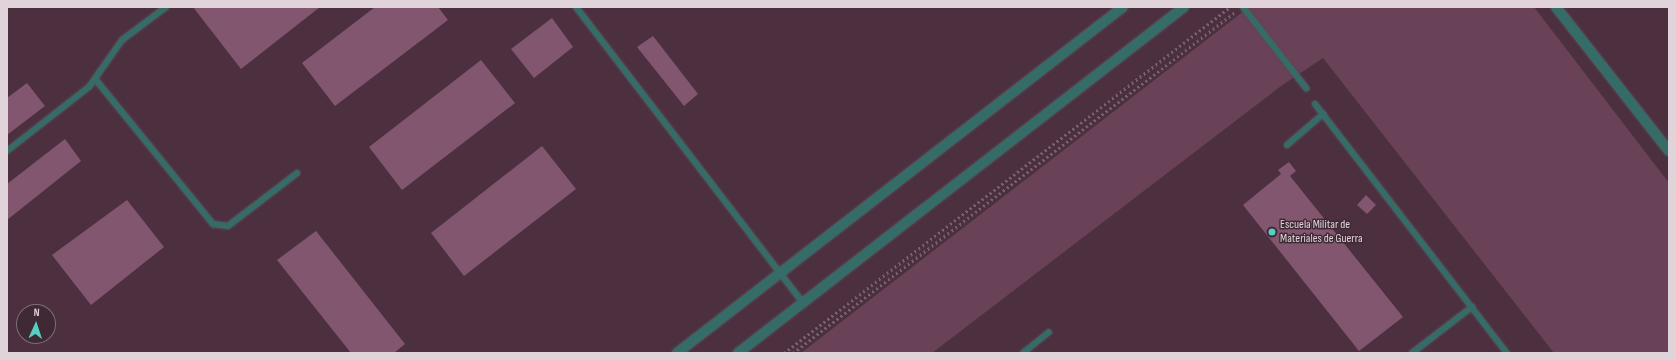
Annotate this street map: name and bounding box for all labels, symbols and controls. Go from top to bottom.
place label: Escuela Militar de Materiales de Guerra [1280,218,1363,246]
marker: Escuela Militar de Materiales de Guerra [1267,227,1277,237]
north arrow [16,304,56,344]
text: N [33,306,40,319]

